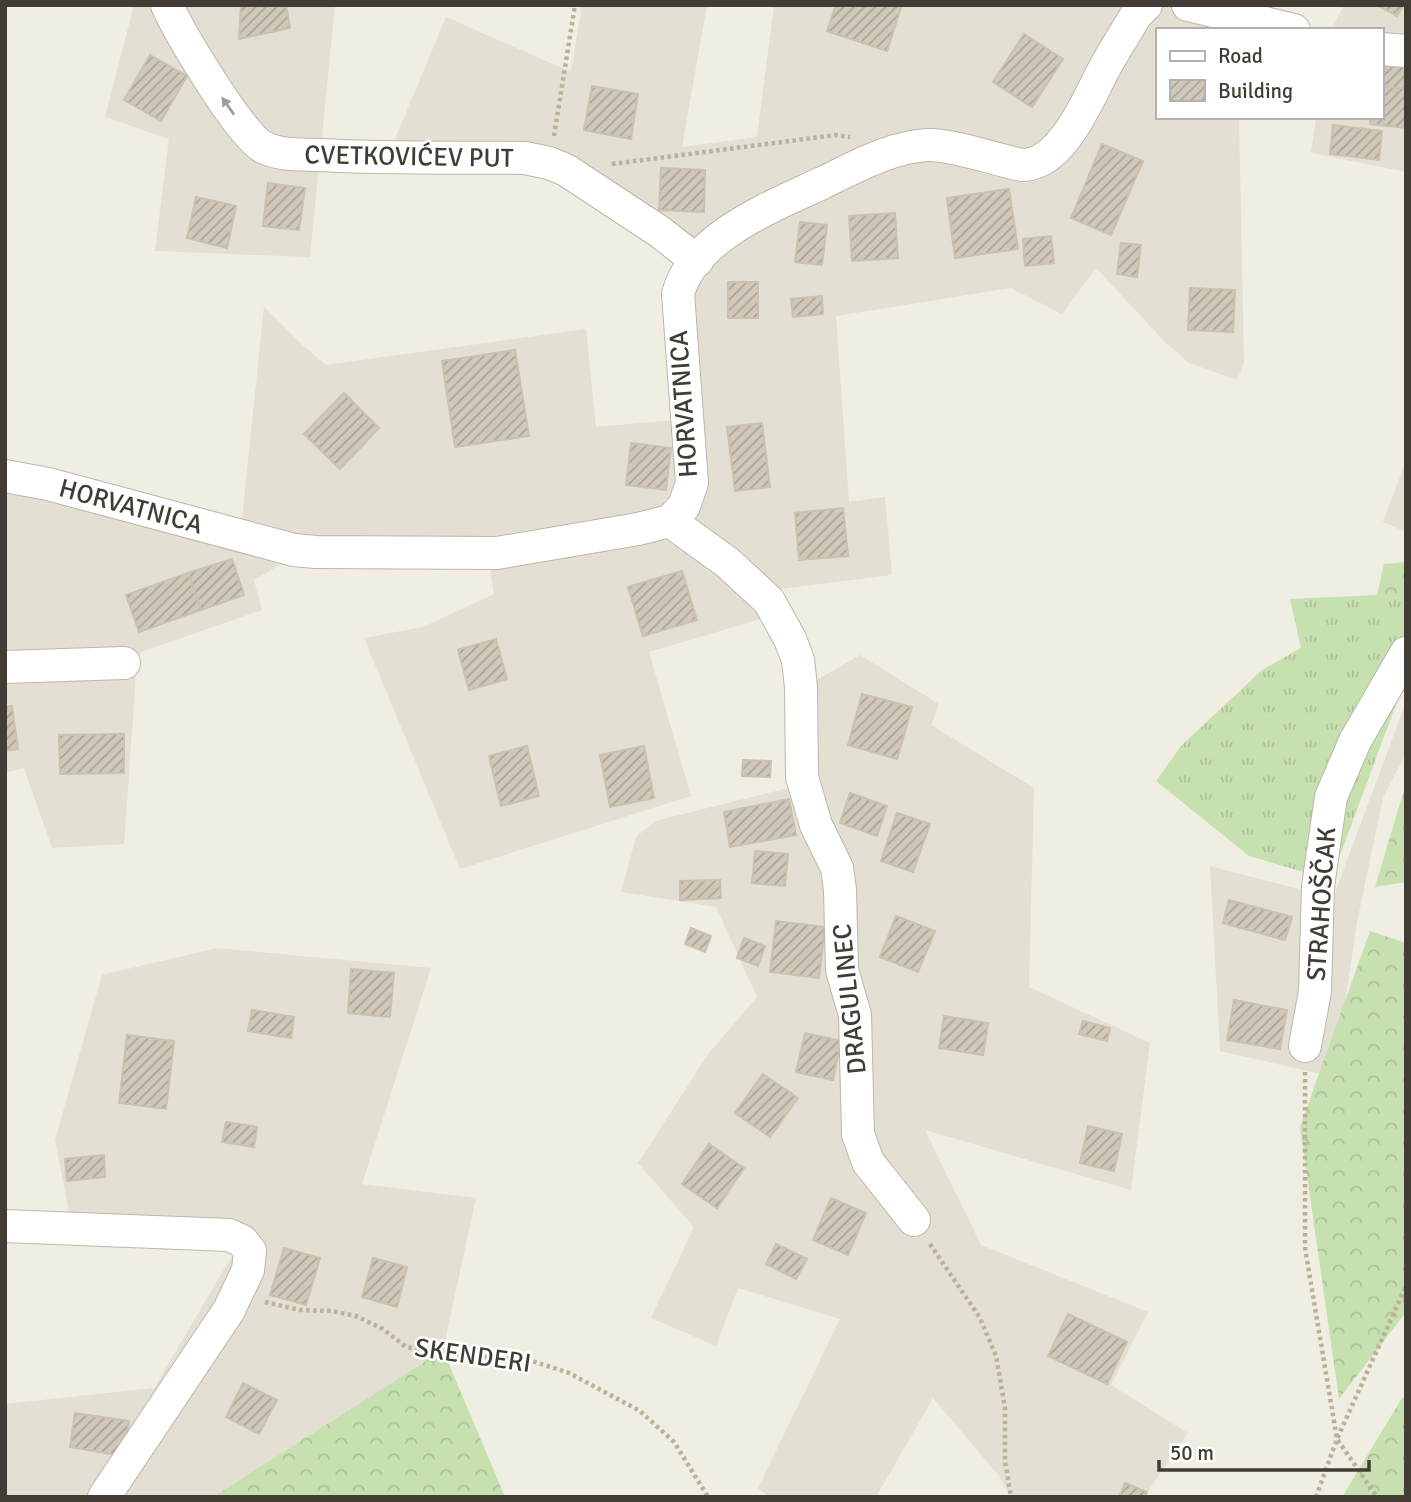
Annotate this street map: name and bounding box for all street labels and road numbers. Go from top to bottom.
street label: CVETKOVIĆEV PUT [304,139,514,175]
street label: HORVATNICA [663,329,705,479]
street label: HORVATNICA [55,472,206,542]
street label: STRAHOŠČAK [1301,826,1343,982]
street label: DRAGULINEC [826,922,874,1076]
street label: SKENDERI [413,1332,533,1380]

